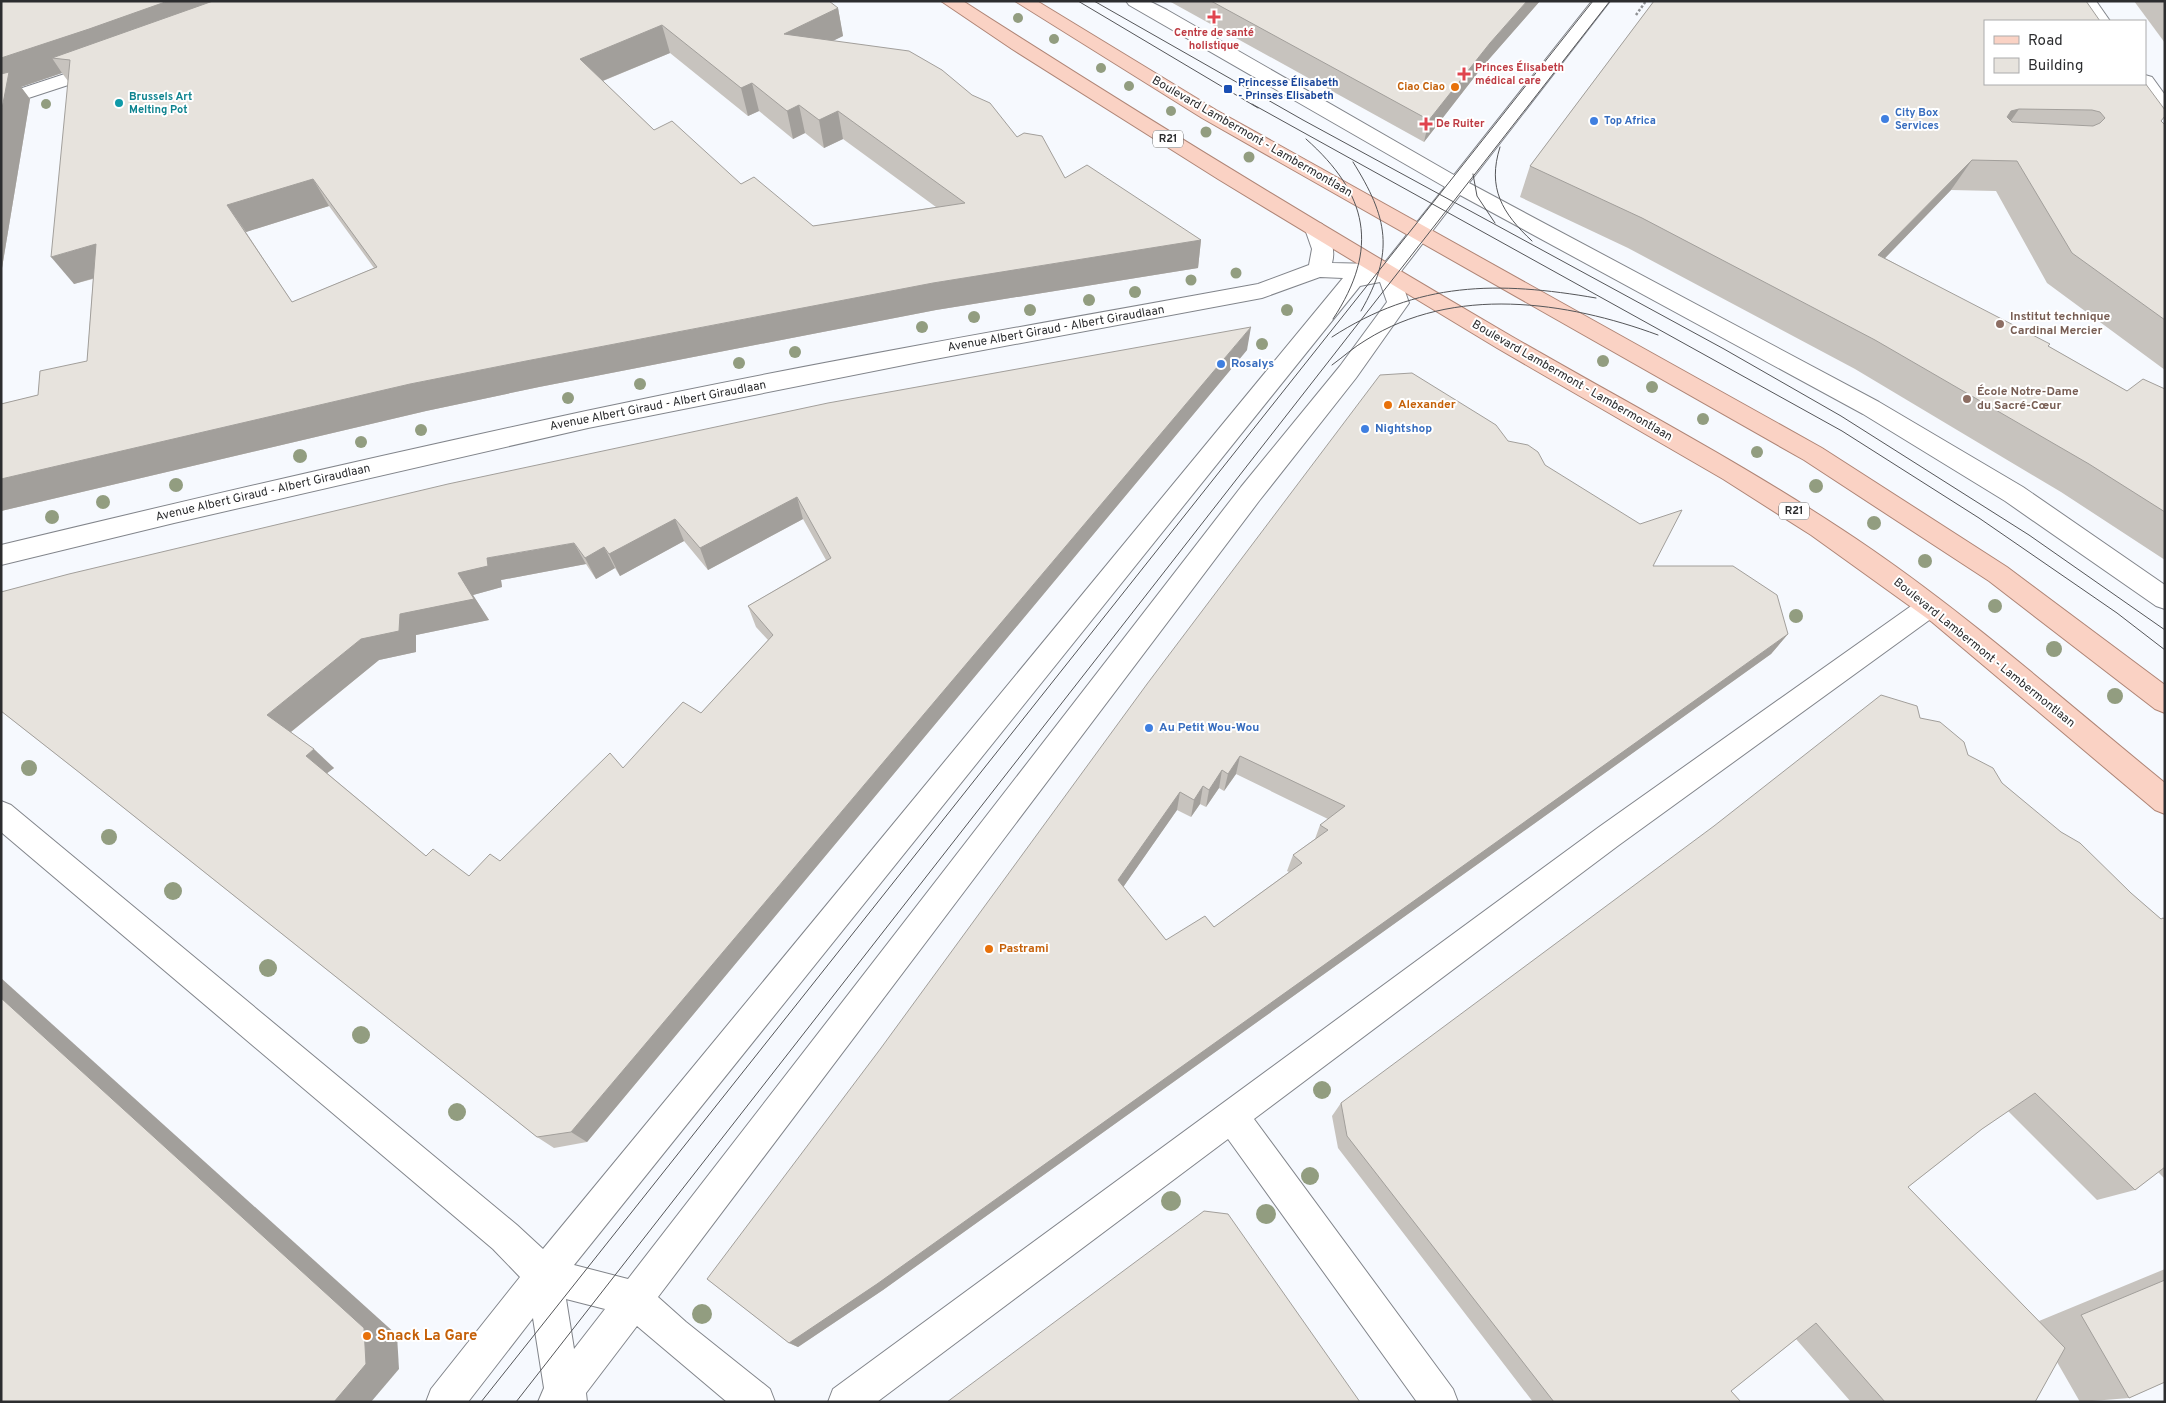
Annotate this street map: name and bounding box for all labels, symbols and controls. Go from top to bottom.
marker: Centre de santé holistique [1207,10,1221,24]
legend [1984,20,2146,85]
place label: Centre de santé holistique [1174,26,1254,53]
text: Road [2028,32,2063,51]
text: Building [2028,57,2083,76]
place label: Princes Élisabeth médical care [1475,60,1564,88]
marker: Princes Élisabeth médical care [1457,67,1471,81]
street label: Boulevard Lambermont - Lambermontlaan [1149,73,1355,201]
place label: Princesse Élisabeth - Prinses Elisabeth [1238,75,1339,103]
place label: Ciao Ciao [1397,80,1445,94]
marker: Ciao Ciao [1449,81,1461,93]
marker: Princesse Élisabeth - Prinses Elisabeth [1222,83,1234,95]
place label: Brussels Art Melting Pot [129,90,192,117]
marker: Brussels Art Melting Pot [113,97,125,109]
place label: City Box Services [1895,106,1939,133]
marker: City Box Services [1879,113,1891,125]
place label: Top Africa [1604,114,1656,128]
marker: Top Africa [1588,115,1600,127]
place label: De Ruiter [1436,117,1485,131]
marker: De Ruiter [1420,118,1432,130]
road number: R21 [1153,130,1183,148]
street label: Avenue Albert Giraud - Albert Giraudlaan [946,302,1166,356]
place label: Institut technique Cardinal Mercier [2010,309,2111,339]
street label: Boulevard Lambermont - Lambermontlaan [1469,317,1675,445]
marker: Institut technique Cardinal Mercier [1994,318,2006,330]
place label: Rosalys [1231,356,1274,372]
marker: Rosalys [1215,358,1227,370]
street label: Avenue Albert Giraud - Albert Giraudlaan [548,377,768,435]
place label: École Notre-Dame du Sacré-Cœur [1977,384,2079,414]
marker: École Notre-Dame du Sacré-Cœur [1961,393,1973,405]
place label: Alexander [1398,397,1456,413]
marker: Alexander [1382,399,1394,411]
place label: Nightshop [1375,421,1432,437]
marker: Nightshop [1359,423,1371,435]
street label: Avenue Albert Giraud - Albert Giraudlaan [154,460,372,526]
road number: R21 [1779,502,1809,520]
street label: Boulevard Lambermont - Lambermontlaan [1890,575,2078,731]
place label: Au Petit Wou-Wou [1159,720,1259,736]
marker: Au Petit Wou-Wou [1143,722,1155,734]
place label: Pastrami [999,941,1049,957]
marker: Pastrami [983,943,995,955]
place label: Snack La Gare [377,1327,477,1346]
marker: Snack La Gare [361,1330,373,1342]

